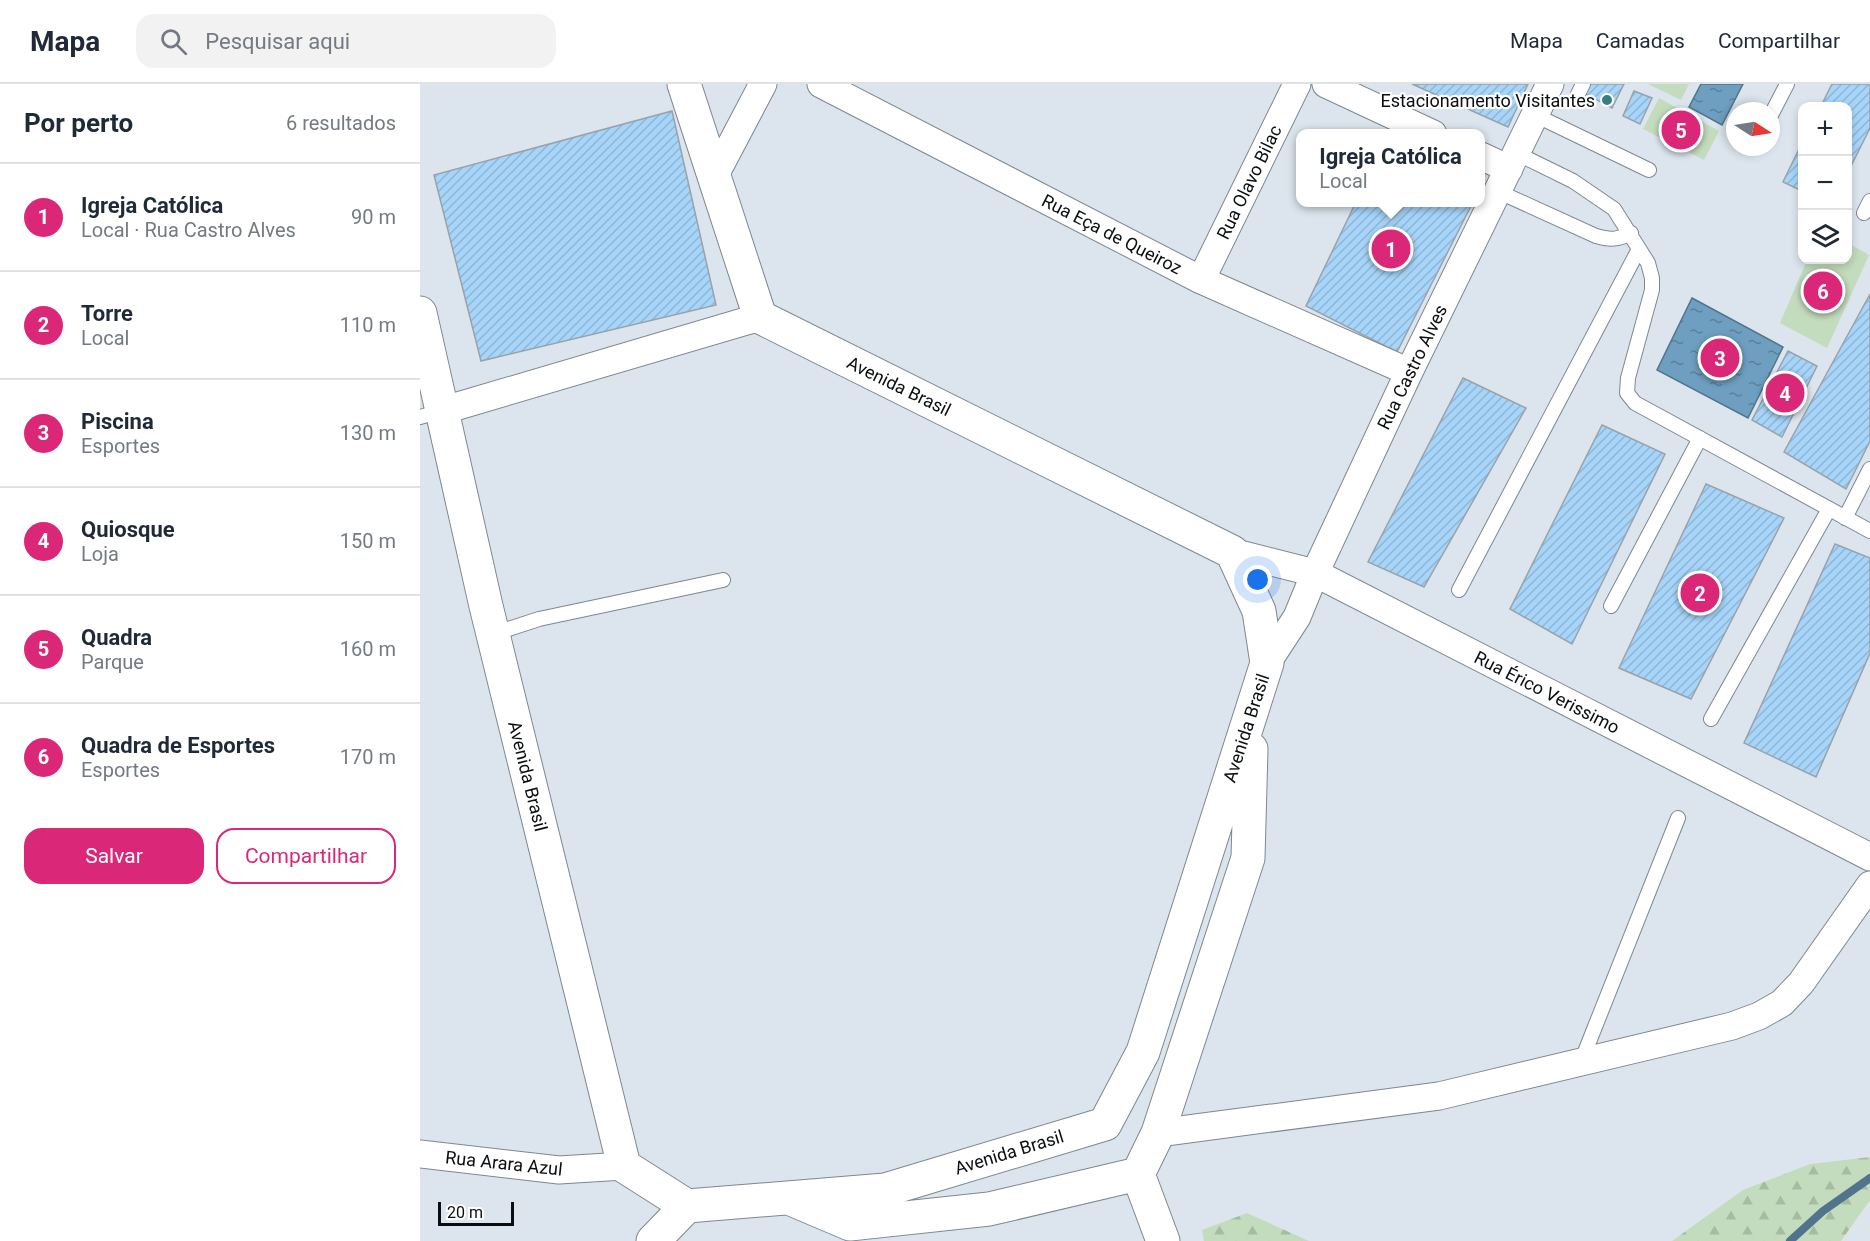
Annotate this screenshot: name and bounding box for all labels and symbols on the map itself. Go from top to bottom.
place label: Estacionamento Visitantes [1380,90,1595,111]
marker: Estacionamento Visitantes [1600,93,1614,107]
north arrow [1726,102,1780,156]
pin: 5 [1662,108,1700,152]
street label: Rua Olavo Bilac [1212,122,1286,242]
street label: Rua Eça de Queiroz [1038,190,1186,278]
pin: 1 [1372,226,1410,272]
pin: 6 [1804,268,1842,314]
street label: Rua Castro Alves [1373,301,1451,433]
pin: 3 [1700,336,1740,380]
street label: Avenida Brasil [844,352,954,420]
pin: 4 [1766,370,1804,416]
your location [1243,565,1272,594]
pin: 2 [1680,570,1720,616]
street label: Rua Érico Verissimo [1471,646,1623,738]
street label: Avenida Brasil [1219,671,1273,785]
street label: Avenida Brasil [504,719,552,833]
street label: Avenida Brasil [952,1125,1066,1179]
street label: Rua Arara Azul [444,1146,564,1180]
scale bar [438,1199,514,1226]

